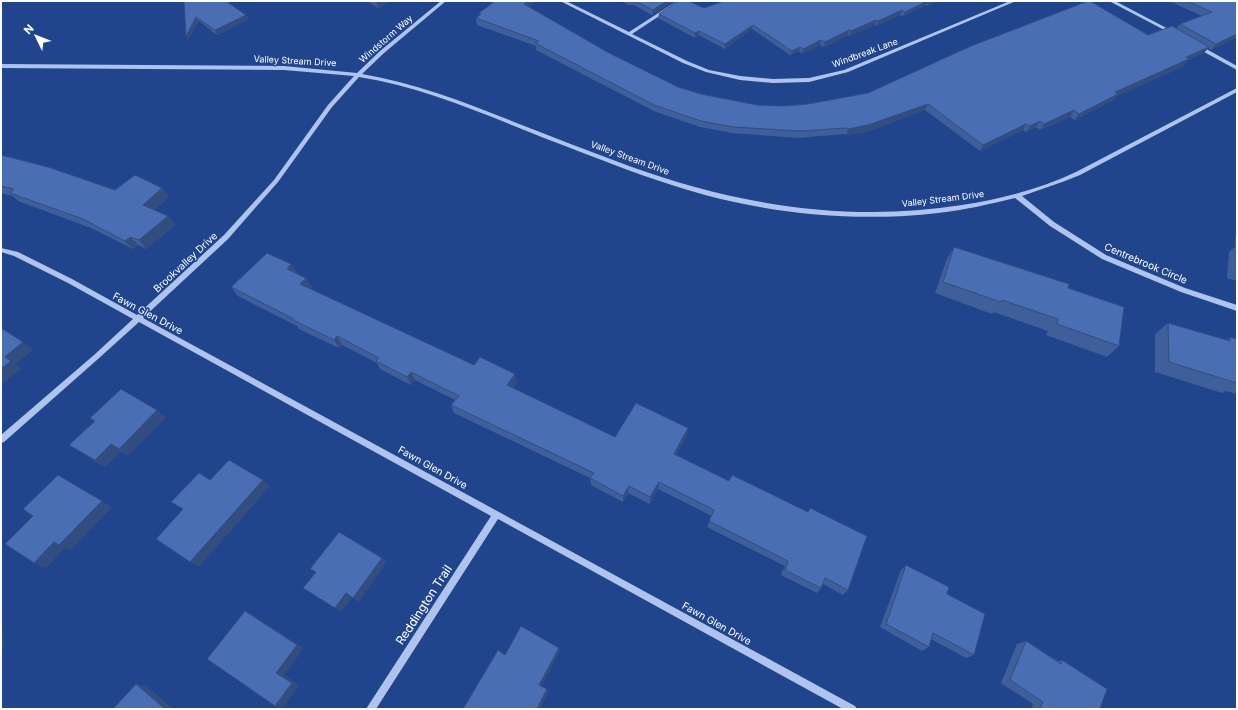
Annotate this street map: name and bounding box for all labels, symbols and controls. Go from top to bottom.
street label: Windstorm Way [357,12,415,65]
north arrow [16,16,56,56]
text: N [21,21,37,37]
street label: Windbreak Lane [830,36,899,70]
street label: Valley Stream Drive [253,53,337,68]
street label: Valley Stream Drive [589,138,671,177]
street label: Valley Stream Drive [901,188,985,209]
street label: Brookvalley Drive [151,229,219,295]
street label: Centrebrook Circle [1103,240,1189,286]
street label: Fawn Glen Drive [111,290,185,337]
street label: Fawn Glen Drive [396,443,470,491]
street label: Reddington Trail [392,562,455,647]
street label: Fawn Glen Drive [680,599,754,647]

